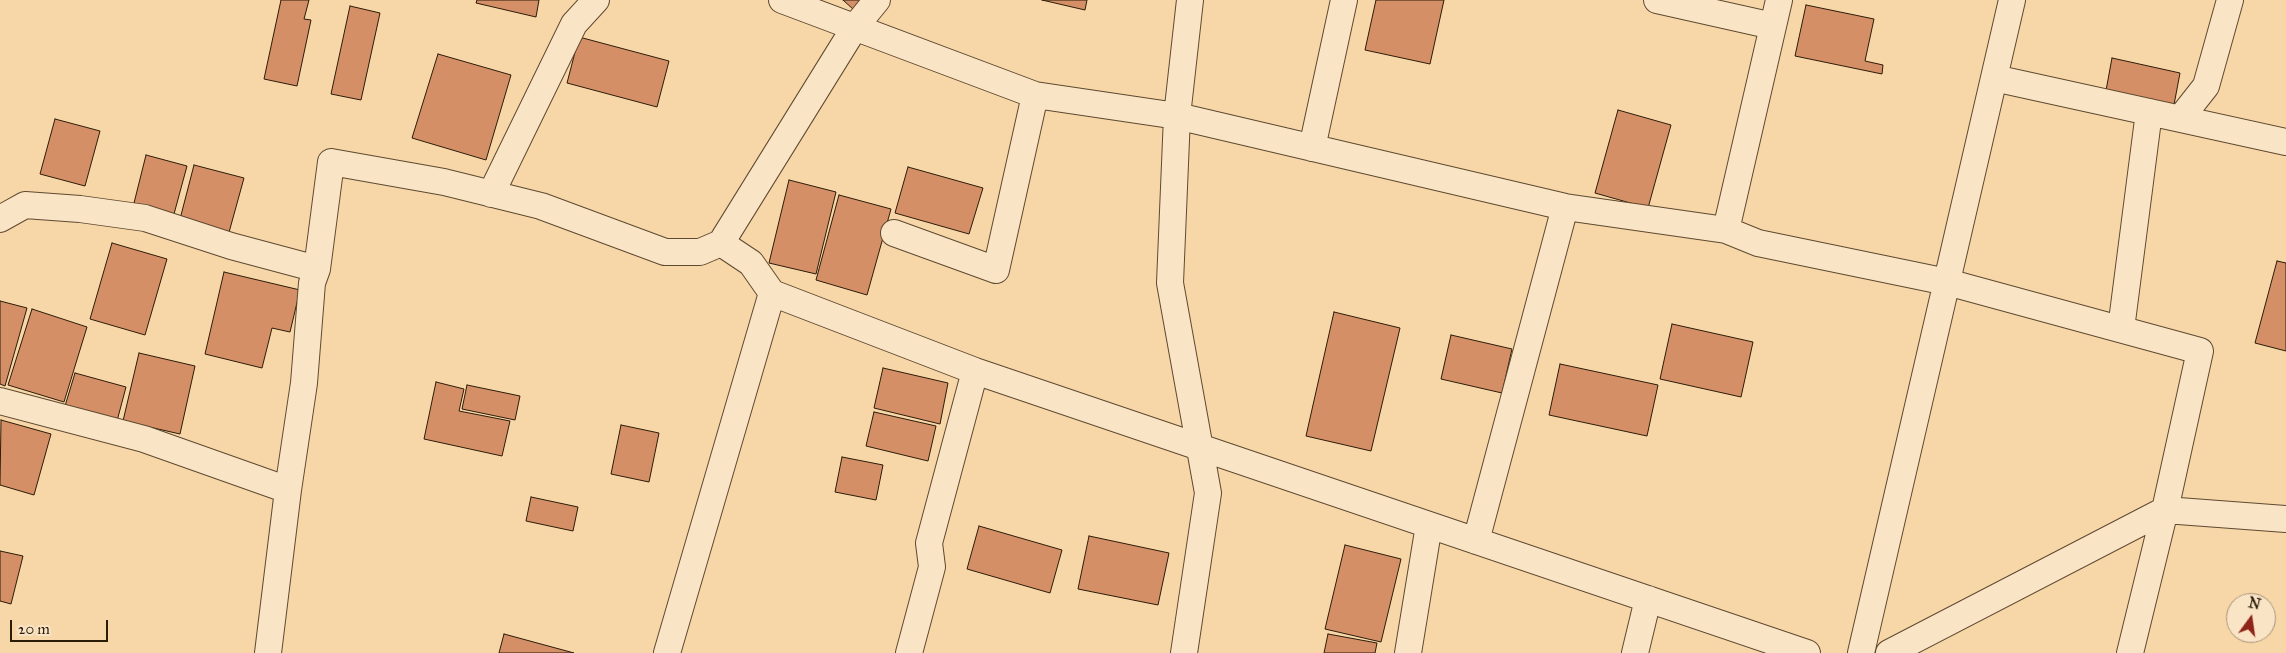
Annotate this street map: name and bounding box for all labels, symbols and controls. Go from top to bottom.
north arrow [2226,593,2276,643]
text: N [2247,594,2262,614]
scale bar [12,610,110,642]
text: 20 m [18,620,50,638]

